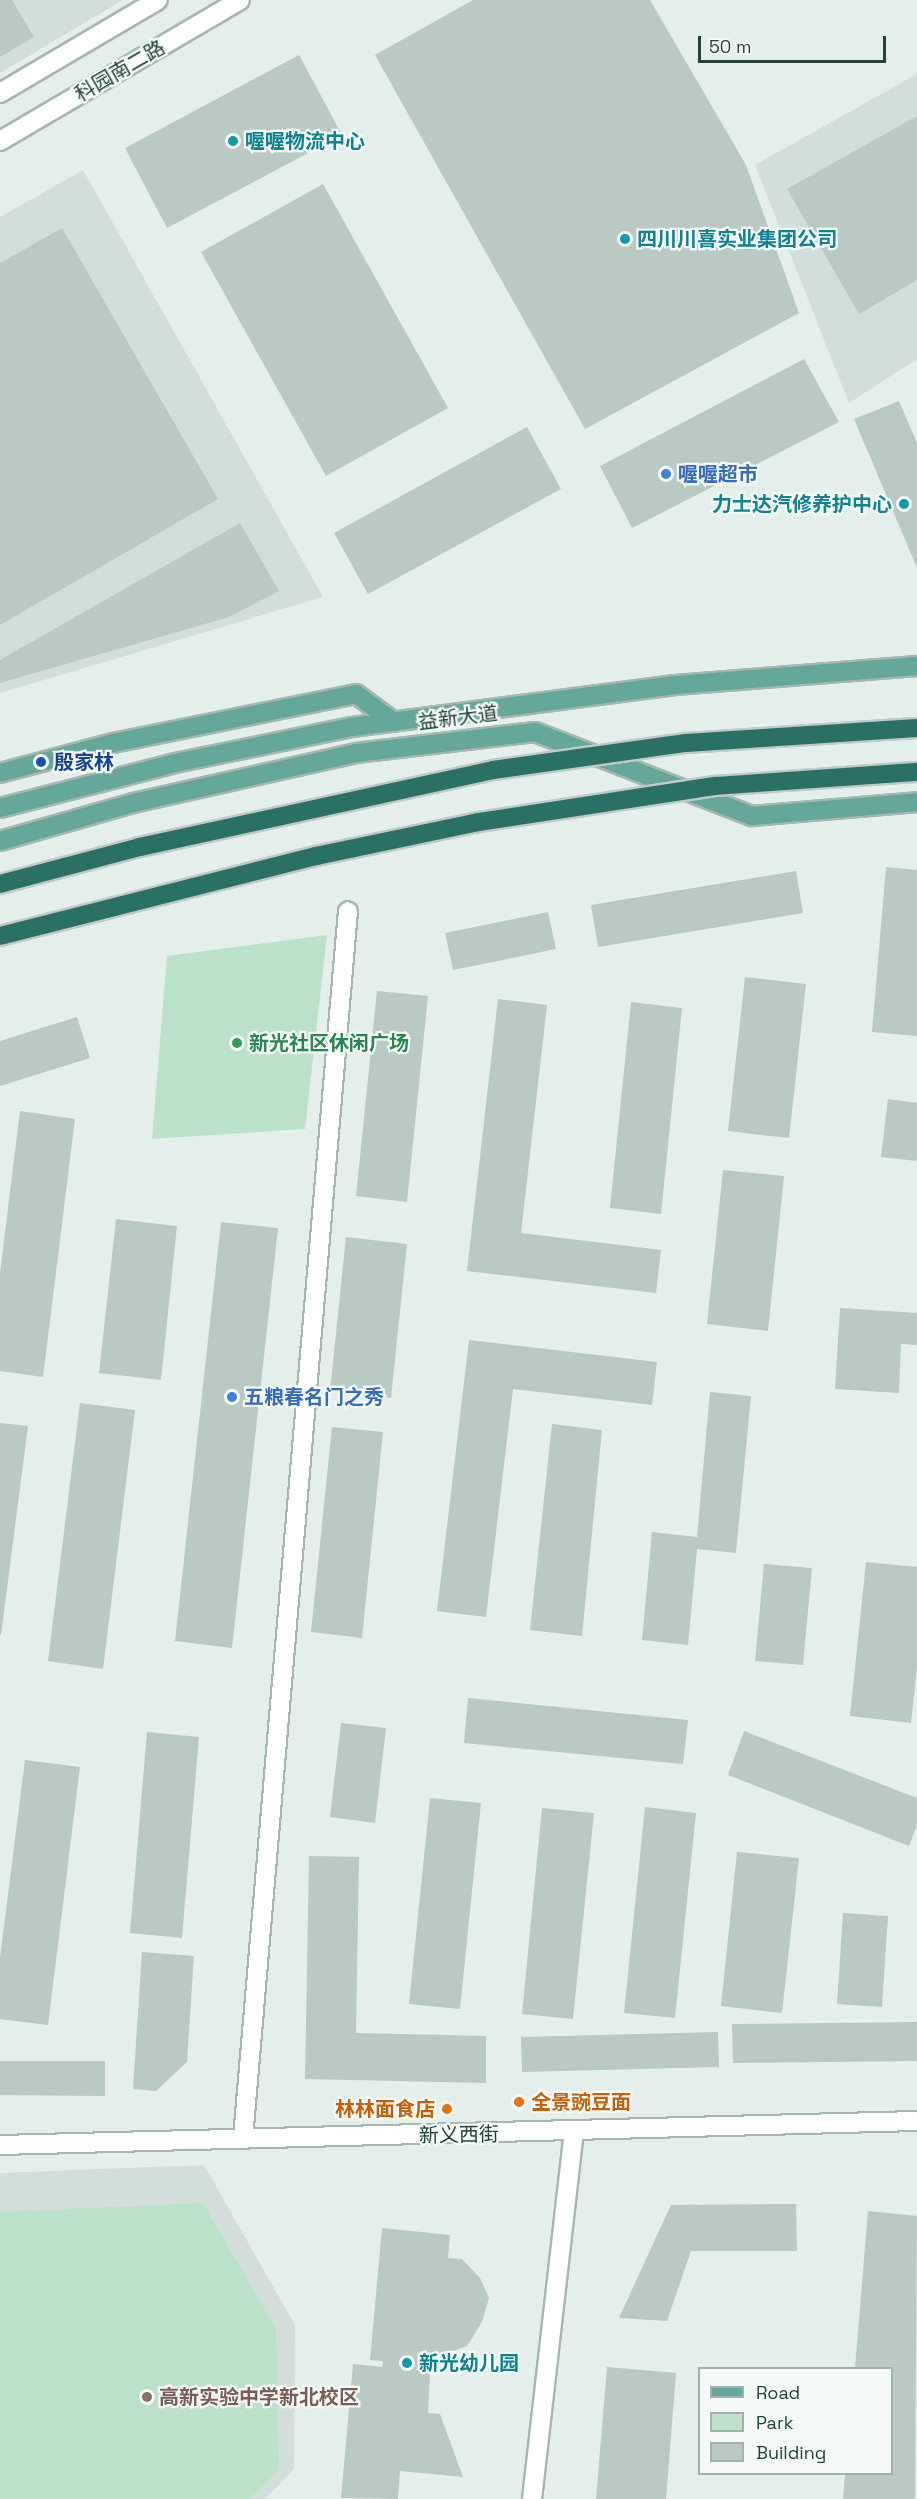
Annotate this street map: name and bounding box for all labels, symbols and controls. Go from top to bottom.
scale bar [701,24,888,62]
text: 50 m [709,35,751,58]
street label: 科园南二路 [71,36,169,106]
place label: 喔喔物流中心 [245,129,365,153]
marker: 喔喔物流中心 [226,134,240,148]
place label: 四川川喜实业集团公司 [637,227,837,251]
marker: 四川川喜实业集团公司 [618,232,632,246]
place label: 喔喔超市 [678,462,758,486]
marker: 喔喔超市 [659,467,673,481]
place label: 力士达汽修养护中心 [712,492,892,516]
marker: 力士达汽修养护中心 [897,497,911,511]
street label: 益新大道 [417,701,499,735]
place label: 殷家林 [54,750,114,774]
marker: 殷家林 [32,753,50,771]
place label: 新光社区休闲广场 [249,1031,409,1055]
marker: 新光社区休闲广场 [230,1036,244,1050]
place label: 五粮春名门之秀 [244,1385,384,1409]
marker: 五粮春名门之秀 [225,1390,239,1404]
place label: 全景豌豆面 [531,2090,631,2114]
marker: 全景豌豆面 [512,2095,526,2109]
place label: 林林面食店 [335,2097,435,2121]
marker: 林林面食店 [440,2102,454,2116]
street label: 新义西街 [419,2122,499,2148]
place label: 新光幼儿园 [419,2351,519,2375]
marker: 新光幼儿园 [400,2356,414,2370]
legend [698,2367,893,2475]
text: Road [756,2381,800,2404]
place label: 高新实验中学新北校区 [159,2385,359,2409]
marker: 高新实验中学新北校区 [140,2390,154,2404]
text: Park [756,2411,793,2434]
text: Building [756,2441,826,2464]

